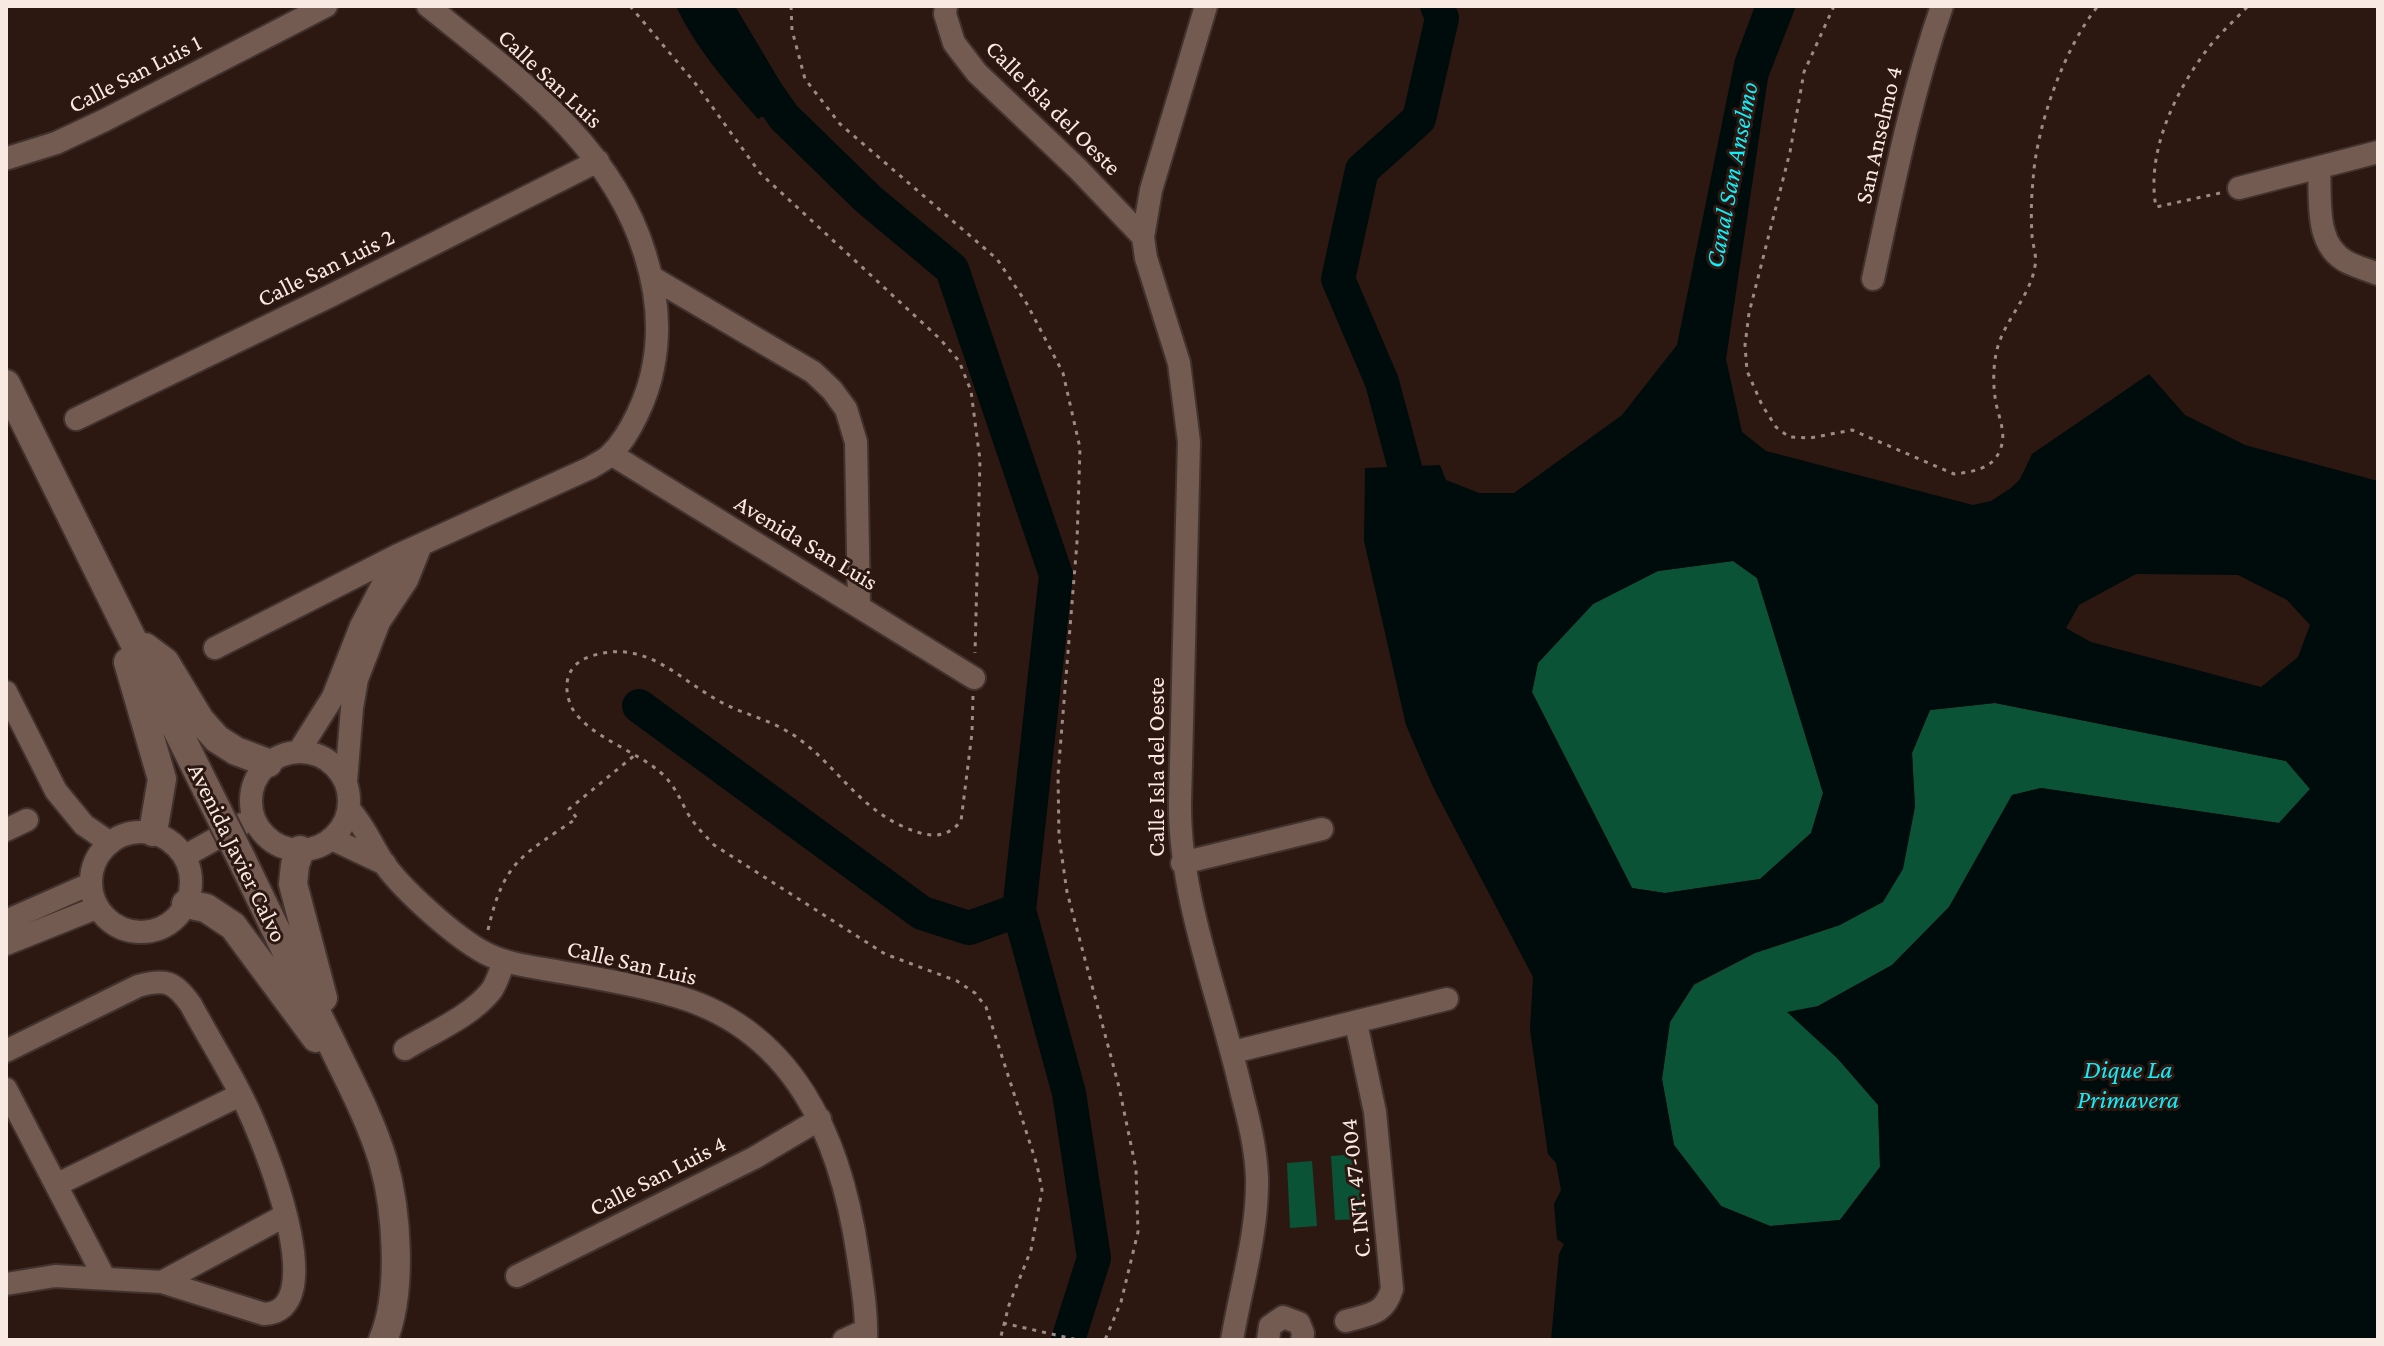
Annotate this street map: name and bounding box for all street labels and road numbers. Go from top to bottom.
street label: Calle San Luis [492,23,608,135]
street label: Calle San Luis 1 [64,28,206,120]
street label: Calle Isla del Oeste [979,34,1127,182]
street label: San Anselmo 4 [1849,63,1909,207]
street label: Calle San Luis 2 [253,222,399,314]
street label: Avenida San Luis [729,489,883,597]
street label: Calle Isla del Oeste [1143,677,1171,857]
street label: Avenida Javier Calvo [181,759,293,947]
street label: Calle San Luis [564,934,700,992]
street label: C. INT. 47-004 [1334,1117,1378,1259]
street label: Calle San Luis 4 [585,1129,731,1223]

